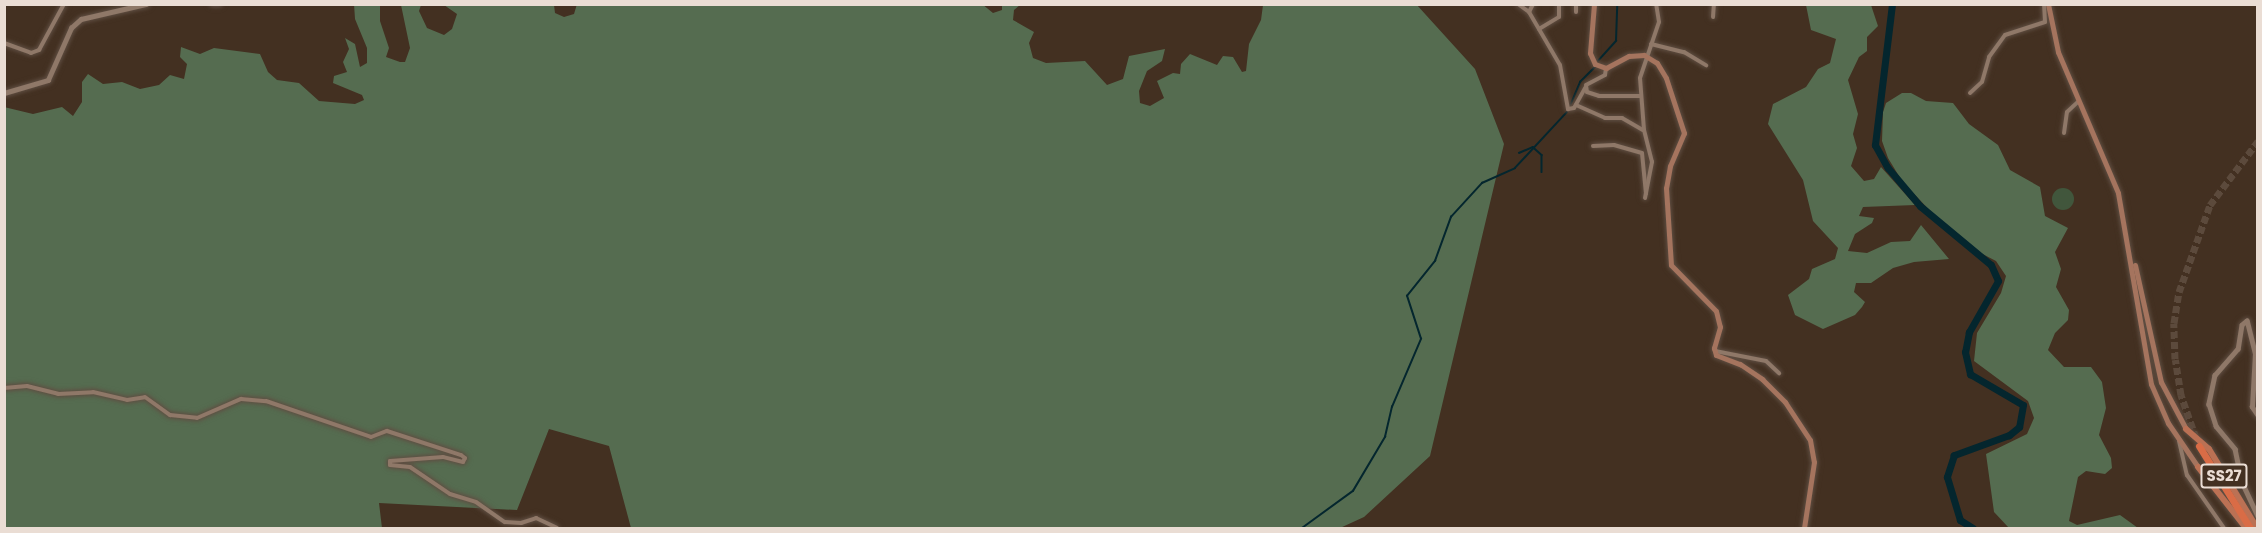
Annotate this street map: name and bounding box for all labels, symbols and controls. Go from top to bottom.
road number: SS27 [2200,464,2248,488]

